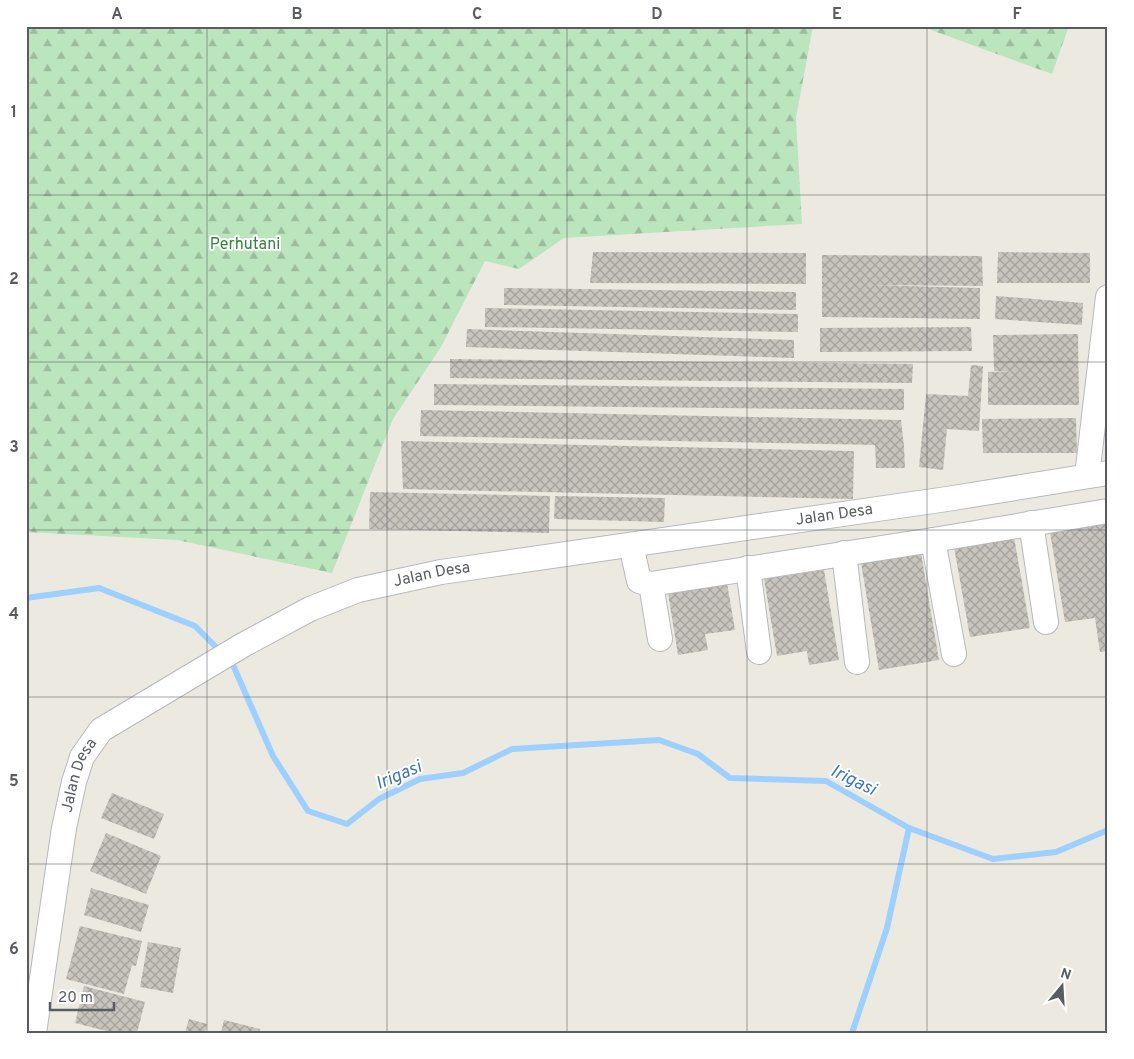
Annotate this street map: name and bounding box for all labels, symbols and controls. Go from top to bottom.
text: A [111,5,123,25]
text: B [291,5,303,25]
text: C [472,5,482,25]
text: D [651,5,663,25]
text: E [832,5,842,25]
text: F [1012,5,1022,25]
text: 1 [11,103,17,123]
park label: Perhutani [210,235,280,255]
text: 2 [9,270,19,290]
text: 3 [9,438,19,458]
street label: Jalan Desa [794,500,874,531]
street label: Jalan Desa [391,558,471,592]
text: 4 [9,605,19,625]
street label: Jalan Desa [58,735,102,815]
water label: Irigasi [373,756,427,796]
water label: Irigasi [827,760,881,802]
text: 5 [9,772,19,792]
text: 6 [9,940,19,960]
north arrow [1036,962,1086,1012]
text: N [1058,965,1073,985]
scale bar [50,979,114,1011]
text: 20 m [58,989,93,1008]

